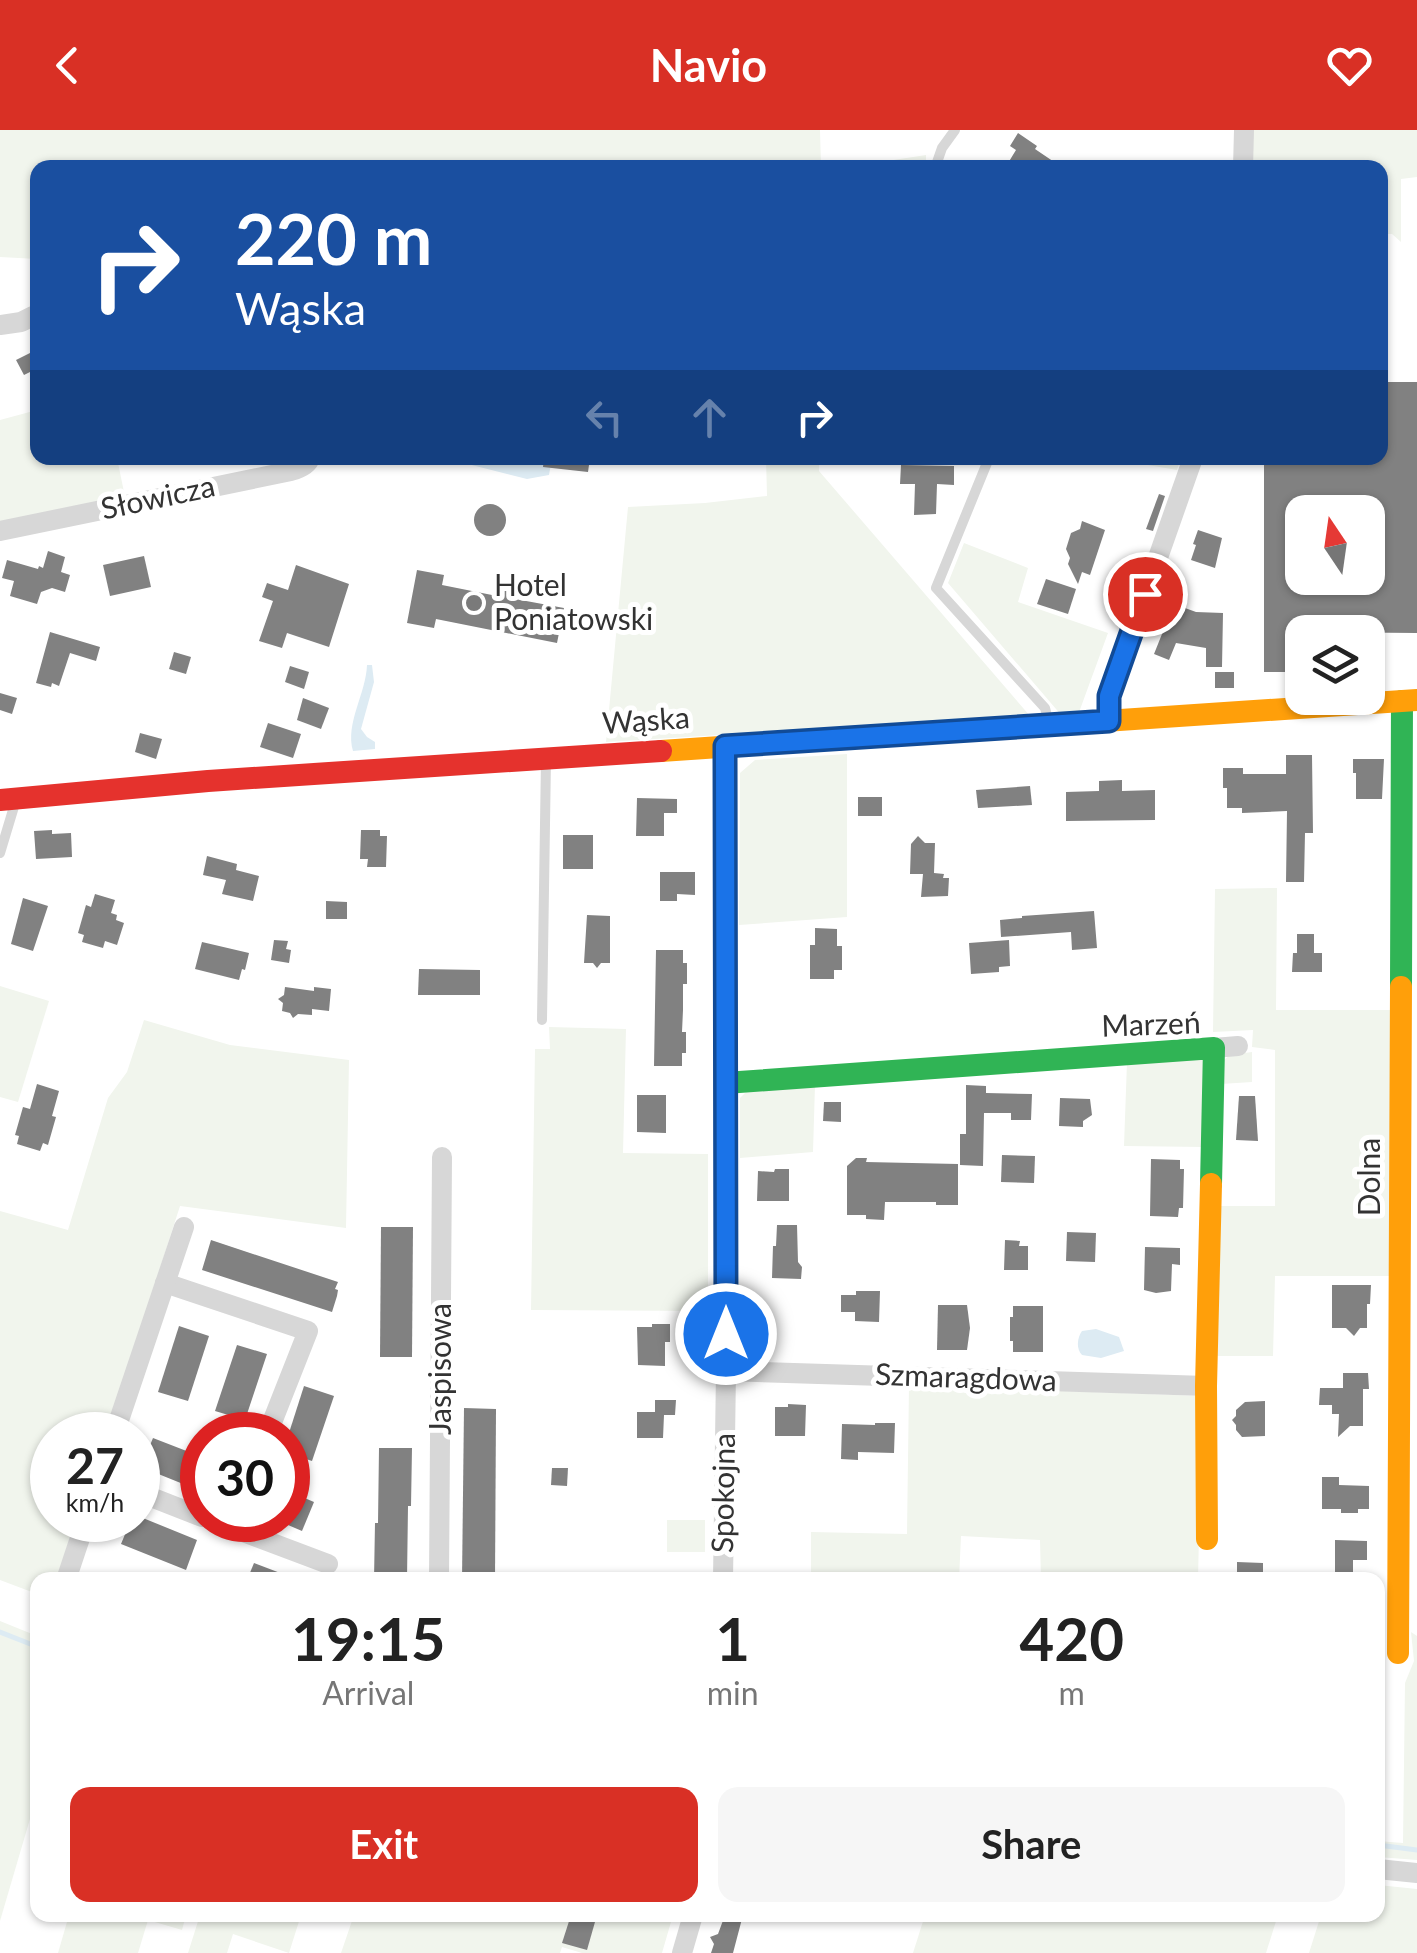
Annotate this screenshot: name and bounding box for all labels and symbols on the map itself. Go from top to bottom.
street label: Słowicza [97,466,218,526]
north arrow [1285,495,1385,595]
pin [1103,552,1188,637]
place label: Hotel Poniatowski [494,566,653,636]
marker: Hotel Poniatowski [463,592,485,614]
street label: Wąska [601,698,691,740]
street label: Marzeń [1101,1003,1201,1043]
street label: Dolna [1350,1138,1386,1216]
position arrow [674,1282,778,1386]
street label: Jaspisowa [421,1303,457,1435]
street label: Szmaragdowa [875,1355,1058,1397]
speed limit sign: 30 [180,1412,310,1542]
street label: Spokojna [703,1433,741,1553]

